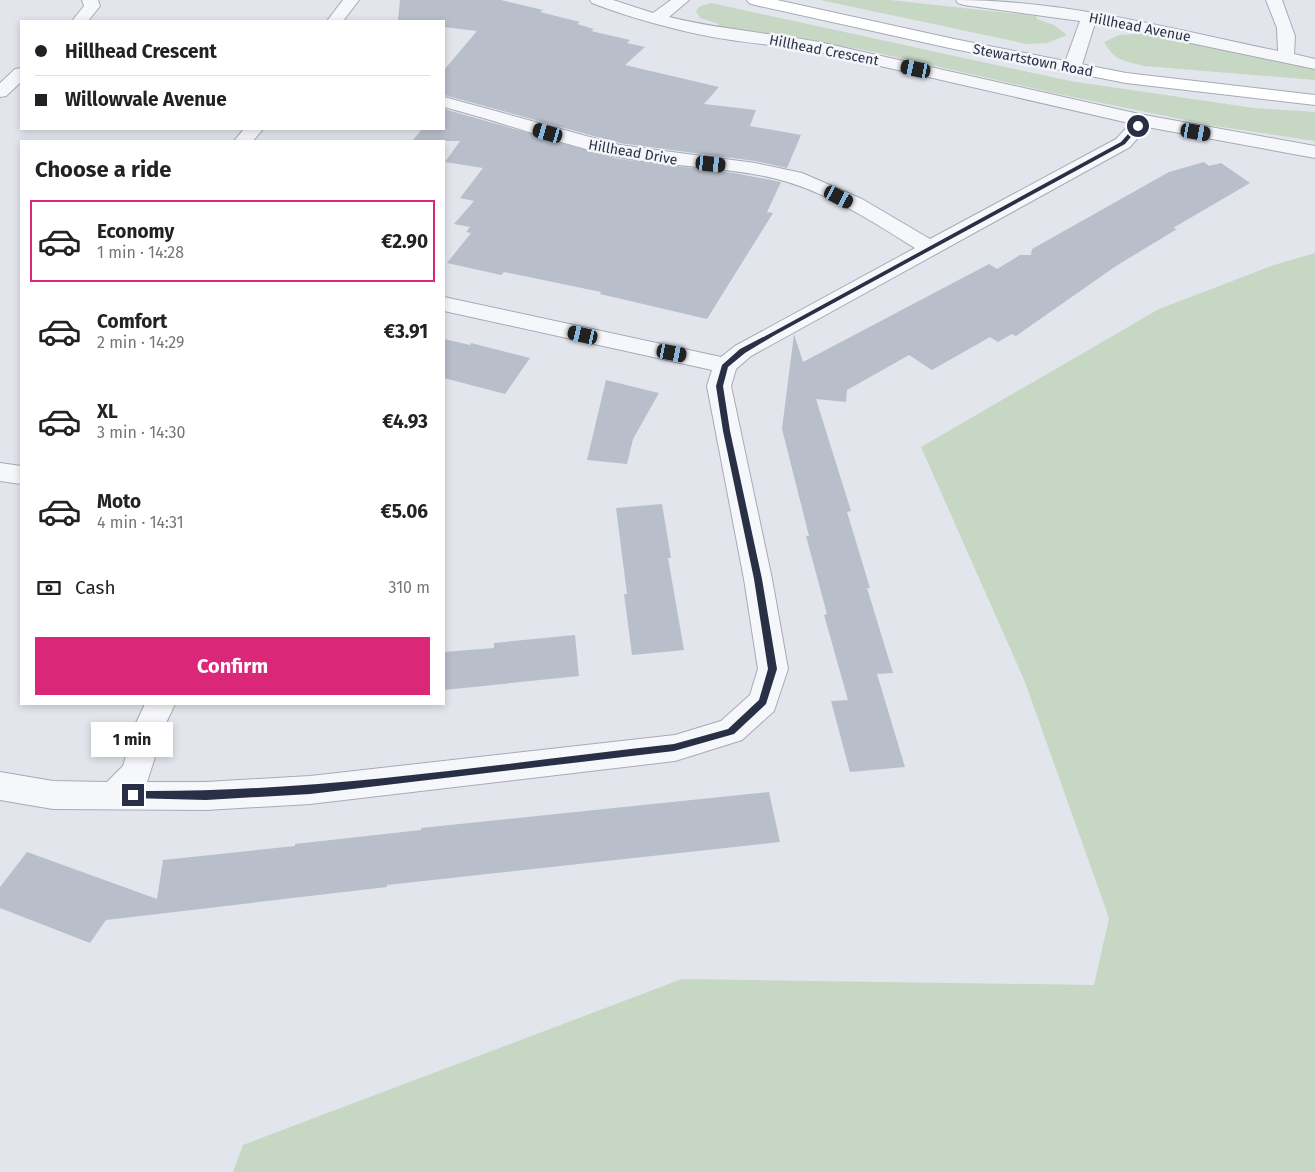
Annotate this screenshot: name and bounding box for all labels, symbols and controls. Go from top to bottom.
street label: Hillhead Avenue [1087,9,1192,46]
street label: Hillhead Crescent [768,32,881,70]
text: Hillhead Crescent [65,40,217,63]
street label: Stewartstown Road [971,41,1094,80]
car [899,59,932,79]
text: Willowvale Avenue [65,88,227,111]
route start [1127,115,1149,137]
car [531,122,564,144]
car [1179,122,1212,142]
street label: Hillhead Drive [587,136,679,169]
car [695,155,726,173]
text: Choose a ride [35,156,171,183]
car [822,184,855,210]
icon: car [37,219,82,264]
text: Economy [97,220,174,243]
text: €2.90 [381,230,428,253]
text: 1 min · 14:28 [97,243,184,262]
icon: car [37,309,82,354]
text: Comfort [97,310,167,333]
text: €3.91 [384,320,428,343]
car [566,324,599,346]
text: 2 min · 14:29 [97,333,185,352]
car [655,343,688,363]
icon: car [37,399,82,444]
text: XL [97,400,118,423]
text: €4.93 [382,410,428,433]
text: 3 min · 14:30 [97,423,185,442]
icon: car [37,489,82,534]
text: Moto [97,490,141,513]
text: €5.06 [380,500,428,523]
text: 4 min · 14:31 [97,513,184,532]
icon: cash [35,574,63,602]
text: Cash [75,576,116,599]
text: 310 m [389,578,430,597]
button: Confirm [35,637,430,695]
callout: 1 min [92,722,174,758]
text: 1 min [113,730,151,749]
route end [122,784,144,806]

